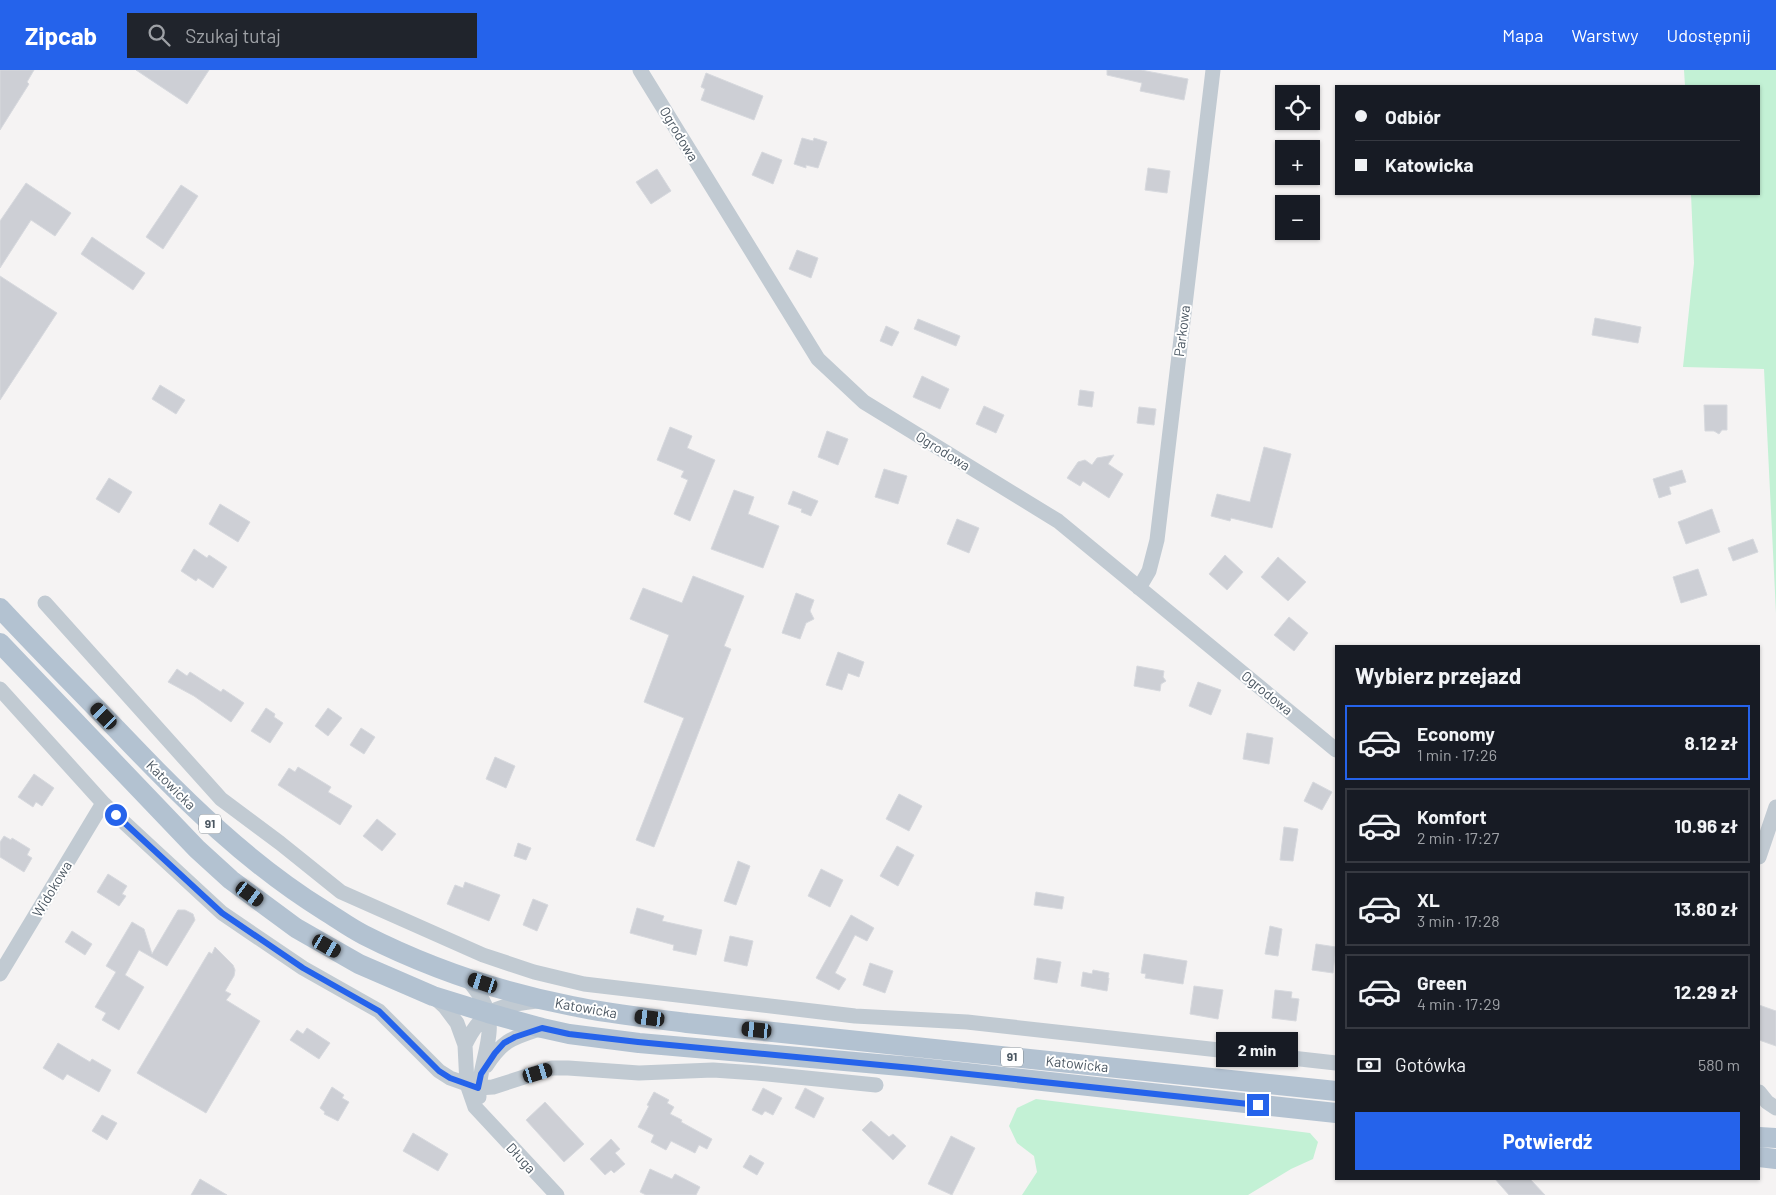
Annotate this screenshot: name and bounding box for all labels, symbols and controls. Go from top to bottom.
search box [127,13,477,58]
text: Zipcab [25,21,97,50]
icon: search [145,21,173,49]
text: Szukaj tutaj [185,24,281,47]
text: Mapa [1502,24,1543,46]
text: Warstwy [1571,24,1639,46]
text: Udostępnij [1667,24,1751,46]
map controls [1275,85,1320,240]
button: locate [1275,85,1320,130]
street label: Ogrodowa [656,103,702,164]
text: Odbiór [1385,105,1441,128]
button: + [1275,140,1320,185]
text: Katowicka [1385,153,1474,176]
button: − [1275,195,1320,240]
street label: Parkowa [1170,304,1193,358]
street label: Ogrodowa [913,427,974,474]
text: Wybierz przejazd [1355,662,1521,688]
street label: Ogrodowa [1238,667,1296,718]
car [88,700,119,732]
icon: car [1357,720,1402,765]
text: Economy [1417,722,1495,745]
text: 8.12 zł [1684,731,1738,754]
text: 1 min · 17:26 [1417,745,1497,764]
street label: Katowicka [143,756,200,813]
icon: car [1357,803,1402,848]
route start [105,804,127,826]
text: Komfort [1417,805,1487,828]
road number: 91 [199,814,221,834]
text: 10.96 zł [1674,814,1738,837]
text: 2 min · 17:27 [1417,828,1499,847]
street label: Widokowa [28,858,75,920]
car [233,879,266,909]
icon: car [1357,886,1402,931]
text: XL [1417,888,1440,911]
text: 13.80 zł [1674,897,1738,920]
text: 3 min · 17:28 [1417,911,1500,930]
car [310,932,343,960]
icon: car [1357,969,1402,1014]
car [466,971,499,995]
text: Green [1417,971,1467,994]
text: 12.29 zł [1674,980,1738,1003]
street label: Katowicka [554,994,619,1021]
text: 4 min · 17:29 [1417,994,1500,1013]
car [634,1009,665,1027]
car [741,1021,772,1039]
callout: 2 min [1217,1032,1299,1068]
text: 2 min [1238,1040,1276,1059]
road number: 91 [1001,1048,1023,1066]
icon: cash [1355,1051,1383,1079]
street label: Katowicka [1045,1052,1109,1075]
text: Gotówka [1395,1053,1466,1076]
text: 580 m [1698,1055,1740,1074]
car [521,1061,554,1085]
route end [1247,1094,1269,1116]
button: Potwierdź [1355,1112,1740,1170]
street label: Długa [503,1139,540,1176]

